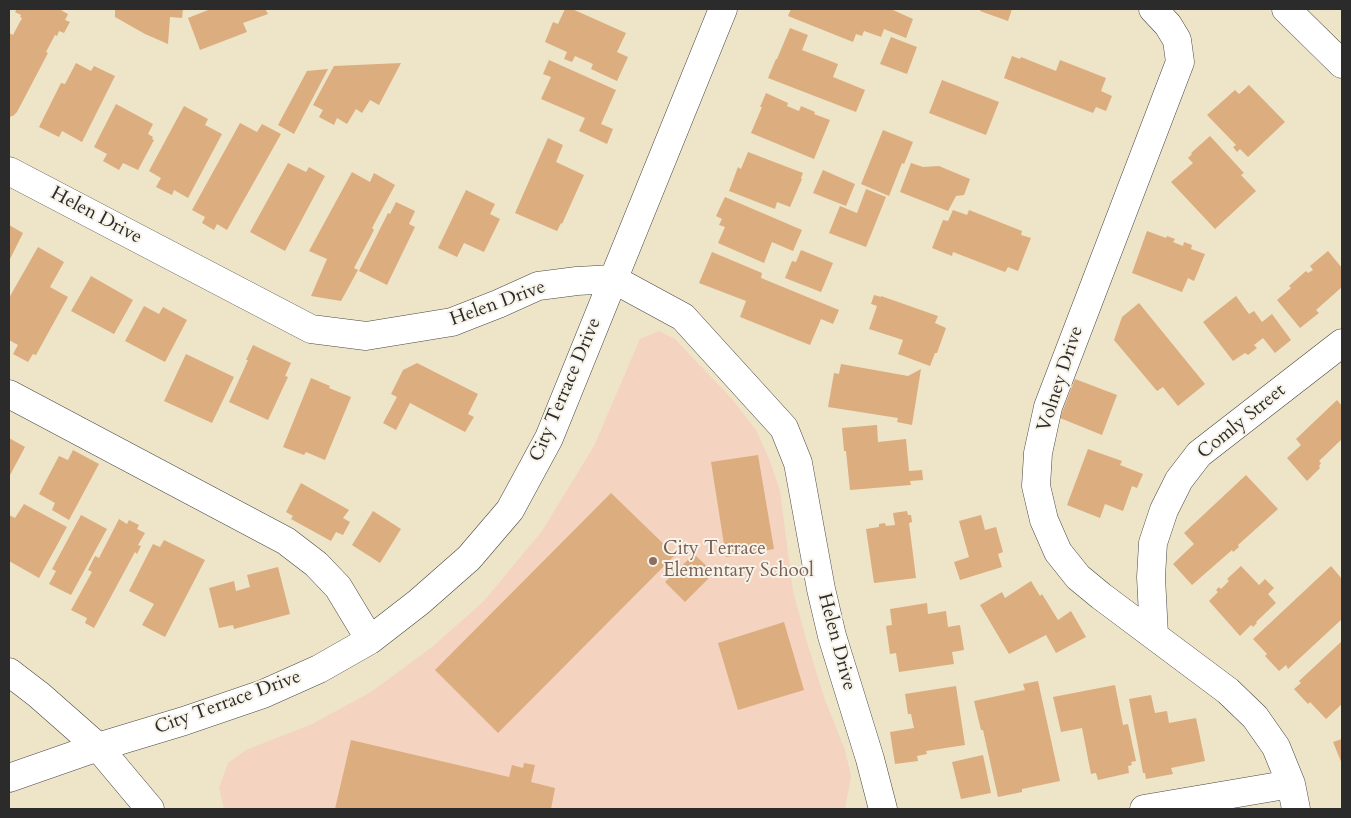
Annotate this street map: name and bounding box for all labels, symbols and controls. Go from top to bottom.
street label: Helen Drive [47,183,145,249]
street label: Helen Drive [447,276,549,332]
street label: City Terrace Drive [525,315,607,465]
street label: Volney Drive [1033,323,1089,435]
street label: Comly Street [1193,380,1291,464]
place label: City Terrace Elementary School [663,539,814,583]
marker: City Terrace Elementary School [647,555,659,567]
street label: Helen Drive [812,591,860,693]
street label: City Terrace Drive [152,666,304,740]

